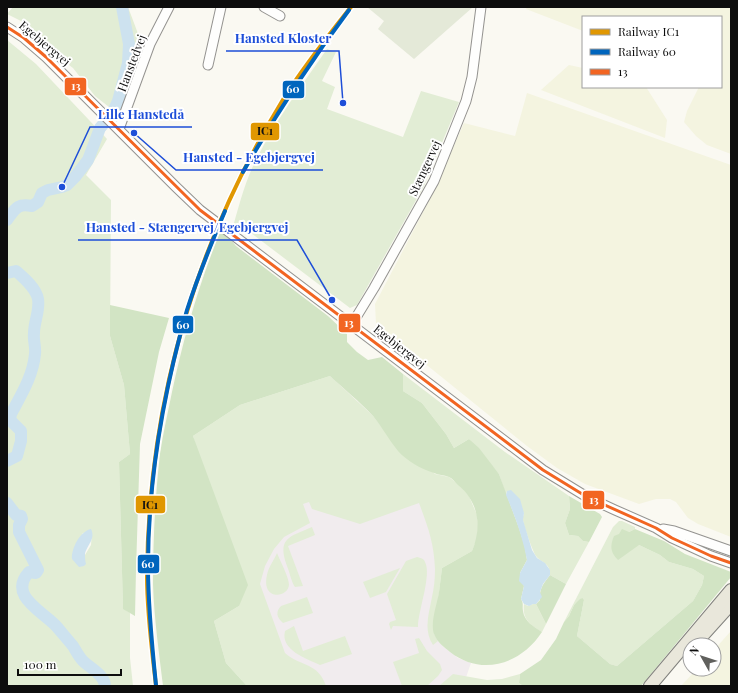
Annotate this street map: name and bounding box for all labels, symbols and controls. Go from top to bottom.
legend [582,16,722,88]
street label: Egebjergvej [16,17,74,69]
text: Railway IC1 [618,23,680,39]
callout: Hansted Kloster [226,26,339,51]
text: Hansted Kloster [235,29,331,46]
street label: Hanstedvej [113,32,149,94]
text: Railway 60 [618,43,676,59]
text: 13 [618,63,628,79]
line badge: 13 [64,77,87,96]
text: 13 [71,78,81,93]
line badge: 60 [282,80,305,99]
text: 60 [286,81,300,96]
callout: Lille Hanstedå [90,102,192,127]
text: Lille Hanstedå [98,105,184,122]
line badge: IC1 [250,122,280,141]
text: IC1 [257,123,273,138]
street label: Stængervej [404,138,444,198]
callout: Hansted - Egebjergvej [176,145,323,170]
text: Hansted - Egebjergvej [183,148,315,165]
callout: Hansted - Stængervej/Egebjergvej [78,215,297,240]
text: Hansted - Stængervej/Egebjergvej [86,218,288,235]
line badge: 13 [338,313,361,333]
line badge: 60 [172,315,194,334]
text: 13 [344,315,354,330]
text: 60 [176,317,190,332]
street label: Egebjergvej [371,321,429,371]
line badge: 13 [582,490,605,510]
text: 13 [589,492,599,507]
line badge: IC1 [135,495,166,514]
text: IC1 [142,497,158,512]
line badge: 60 [137,554,160,574]
text: 60 [141,556,155,571]
north arrow [682,637,722,677]
text: N [686,643,702,658]
scale bar [18,651,121,677]
text: 100 m [24,656,57,672]

